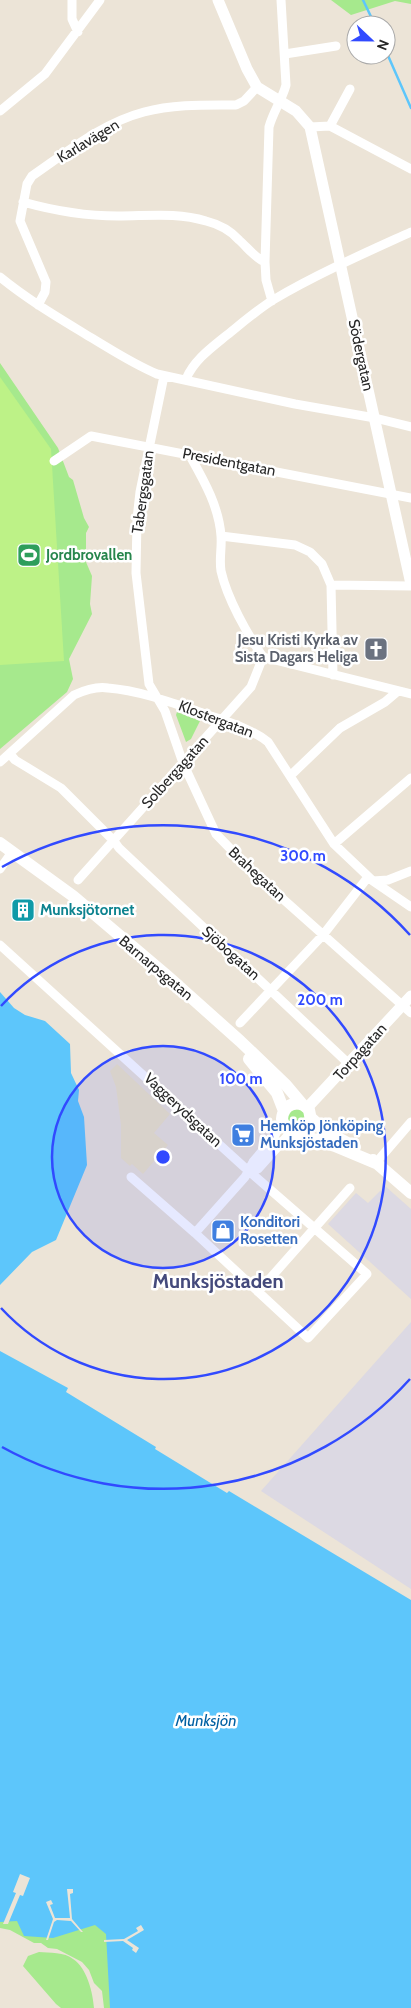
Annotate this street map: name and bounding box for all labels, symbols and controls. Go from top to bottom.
north arrow [346,15,396,65]
text: N [373,37,393,53]
street label: Karlavägen [54,116,122,166]
street label: Södergatan [345,318,377,392]
street label: Presidentgatan [181,444,277,480]
street label: Tabergsgatan [128,449,158,535]
sports icon: Jordbrovallen [16,542,42,568]
place label: Jordbrovallen [45,546,132,564]
place label: Jesu Kristi Kyrka av Sista Dagars Heliga [235,631,359,666]
church icon: Jesu Kristi Kyrka av Sista Dagars Heliga [363,636,389,662]
street label: Klostergatan [176,696,256,742]
street label: Solbergagatan [138,732,212,812]
street label: Brahegatan [225,843,289,905]
text: 300 m [280,847,326,865]
building icon: Munksjötornet [10,897,36,923]
place label: Munksjötornet [40,901,134,919]
street label: Sjöbogatan [198,922,264,984]
street label: Barnarpsgatan [115,932,197,1004]
text: 200 m [297,991,343,1009]
street label: Torpagatan [330,1020,390,1084]
street label: Vaggerydsgatan [140,1069,226,1151]
text: 100 m [219,1070,263,1088]
place label: Hemköp Jönköping Munksjöstaden [260,1117,384,1152]
supermarket icon: Hemköp Jönköping Munksjöstaden [230,1122,256,1148]
centre of rings [154,1148,172,1166]
place label: Konditori Rosetten [240,1213,300,1248]
shop icon: Konditori Rosetten [210,1218,236,1244]
district label: Munksjöstaden [153,1269,283,1293]
water label: Munksjön [175,1711,236,1730]

